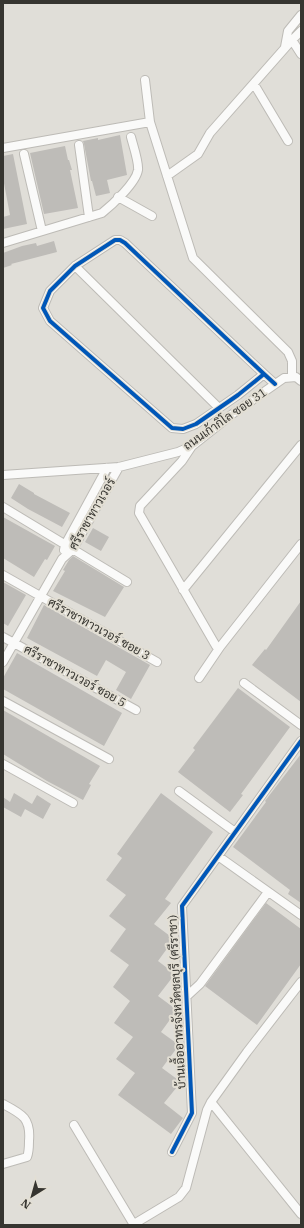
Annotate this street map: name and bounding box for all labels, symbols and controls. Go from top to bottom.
street label: ถนนเก้ากิโล ซอย 31 [180,384,269,453]
street label: ศรีราชาทาวเวอร์ [65,475,118,552]
street label: ศรีราชาทาวเวอร์ ซอย 3 [46,594,153,663]
street label: ศรีราชาทาวเวอร์ ซอย 5 [22,641,129,710]
street label: บ้านเอื้ออาทรจังหวัดชลบุรี (ศรีราชา) [161,914,191,1090]
north arrow [12,1176,52,1216]
text: N [18,1196,34,1212]

